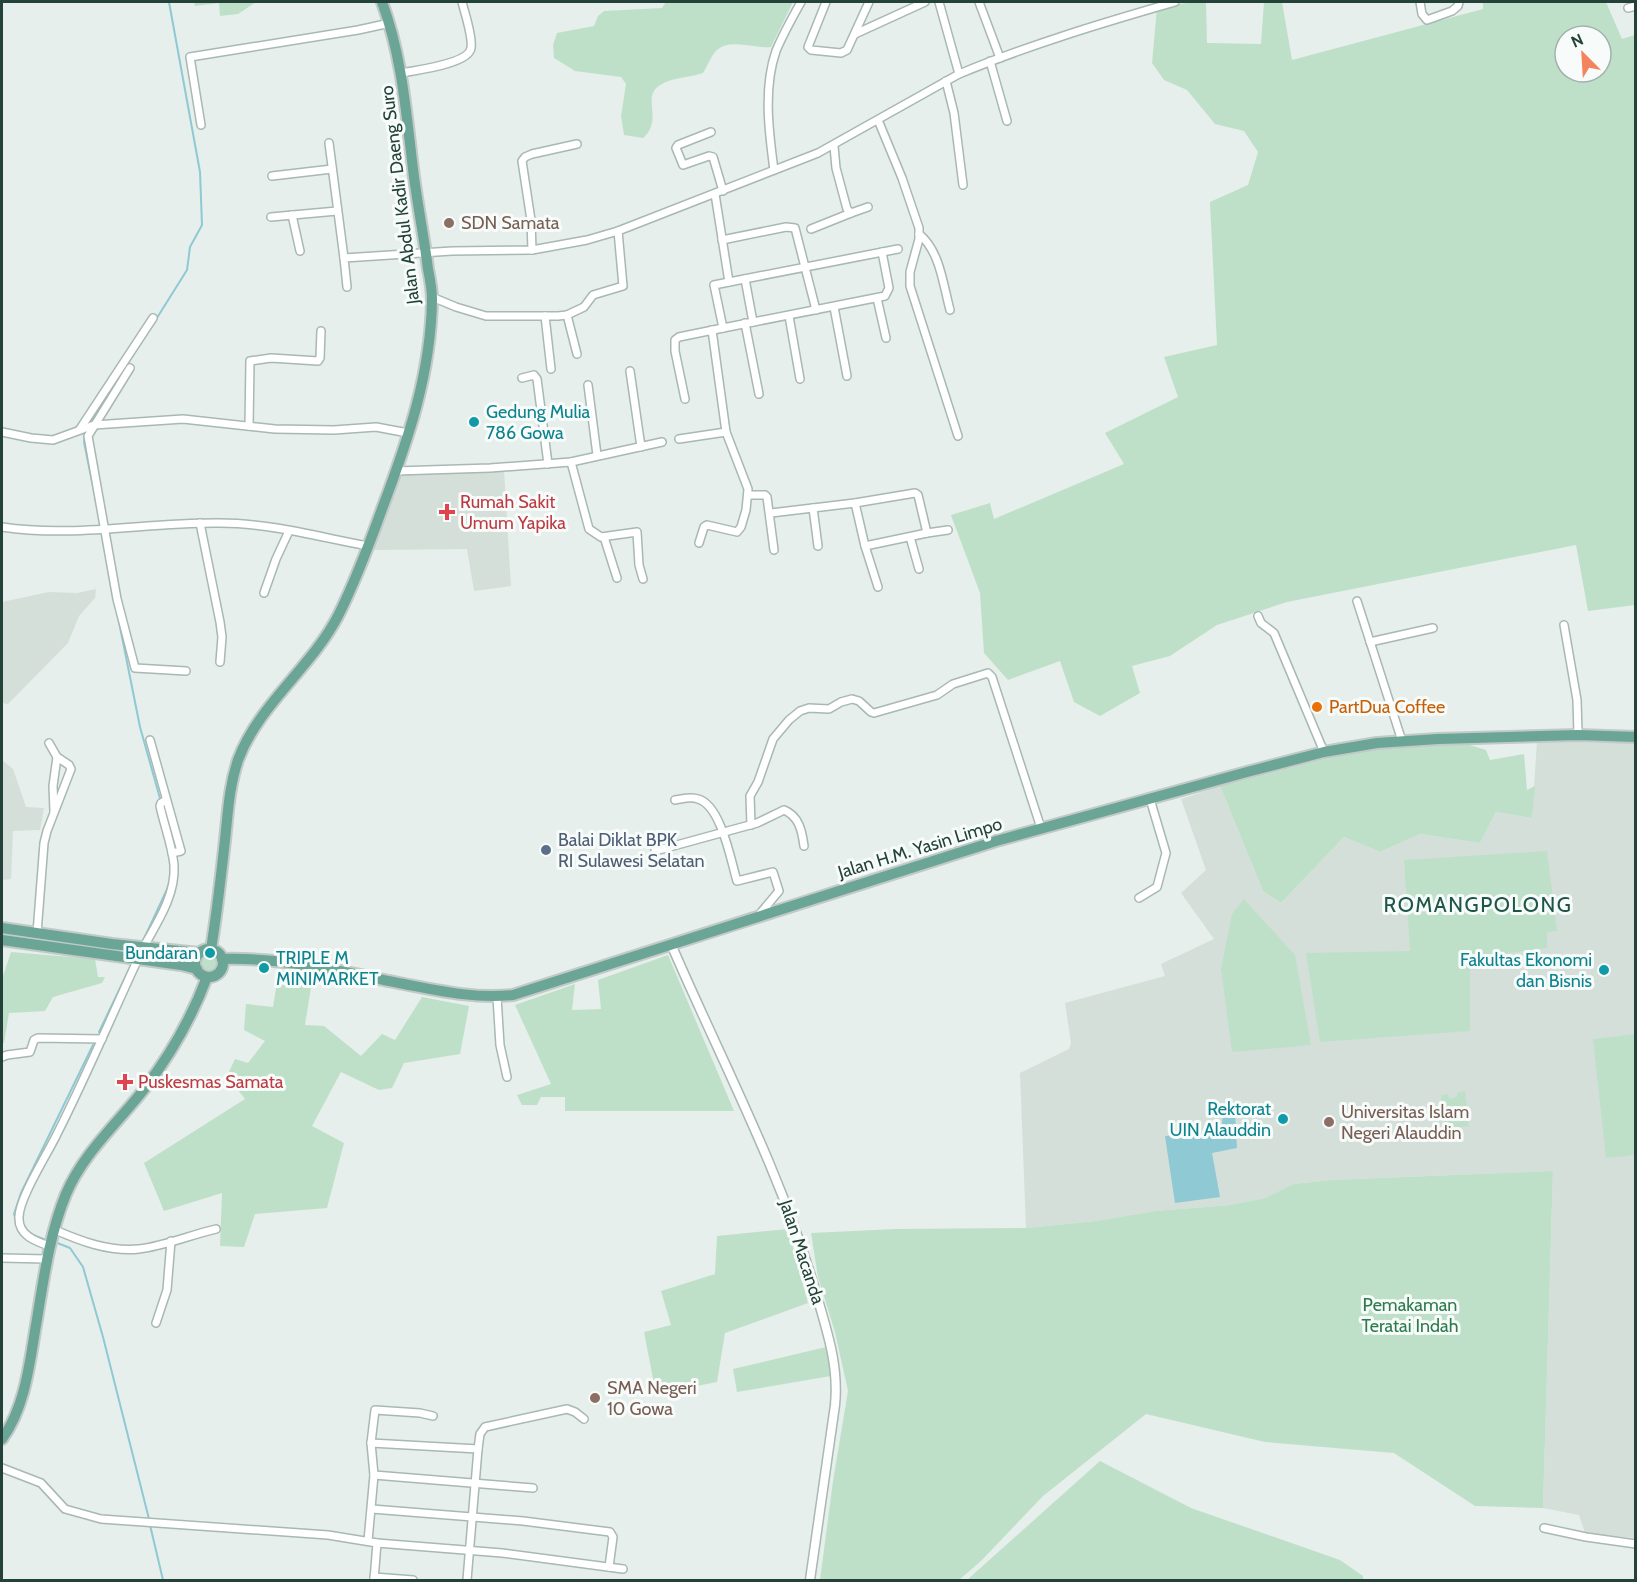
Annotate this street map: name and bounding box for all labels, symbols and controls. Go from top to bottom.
north arrow [1553,24,1613,84]
text: N [1568,30,1586,52]
street label: Jalan Abdul Kadir Daeng Suro [376,84,424,307]
place label: SDN Samata [461,212,560,234]
marker: SDN Samata [442,216,456,230]
place label: Gedung Mulia 786 Gowa [486,401,591,444]
marker: Gedung Mulia 786 Gowa [467,415,481,429]
place label: Rumah Sakit Umum Yapika [460,491,566,534]
marker: Rumah Sakit Umum Yapika [438,503,456,521]
place label: PartDua Coffee [1329,696,1445,718]
marker: PartDua Coffee [1310,700,1324,714]
street label: Jalan H.M. Yasin Limpo [834,813,1005,884]
place label: Balai Diklat BPK RI Sulawesi Selatan [558,829,705,872]
marker: Balai Diklat BPK RI Sulawesi Selatan [539,843,553,857]
district label: ROMANGPOLONG [1384,892,1572,917]
place label: Bundaran [125,942,198,964]
marker: Bundaran [203,946,217,960]
place label: TRIPLE M MINIMARKET [276,947,379,990]
place label: Fakultas Ekonomi dan Bisnis [1460,949,1592,992]
marker: TRIPLE M MINIMARKET [257,961,271,975]
marker: Fakultas Ekonomi dan Bisnis [1597,963,1611,977]
place label: Puskesmas Samata [138,1071,284,1093]
marker: Puskesmas Samata [116,1073,134,1091]
place label: Rektorat UIN Alauddin [1170,1098,1271,1141]
place label: Universitas Islam Negeri Alauddin [1341,1101,1469,1144]
marker: Rektorat UIN Alauddin [1276,1112,1290,1126]
marker: Universitas Islam Negeri Alauddin [1322,1115,1336,1129]
street label: Jalan Macanda [774,1196,829,1307]
park label: Pemakaman Teratai Indah [1362,1294,1458,1337]
place label: SMA Negeri 10 Gowa [607,1377,697,1420]
marker: SMA Negeri 10 Gowa [588,1391,602,1405]

